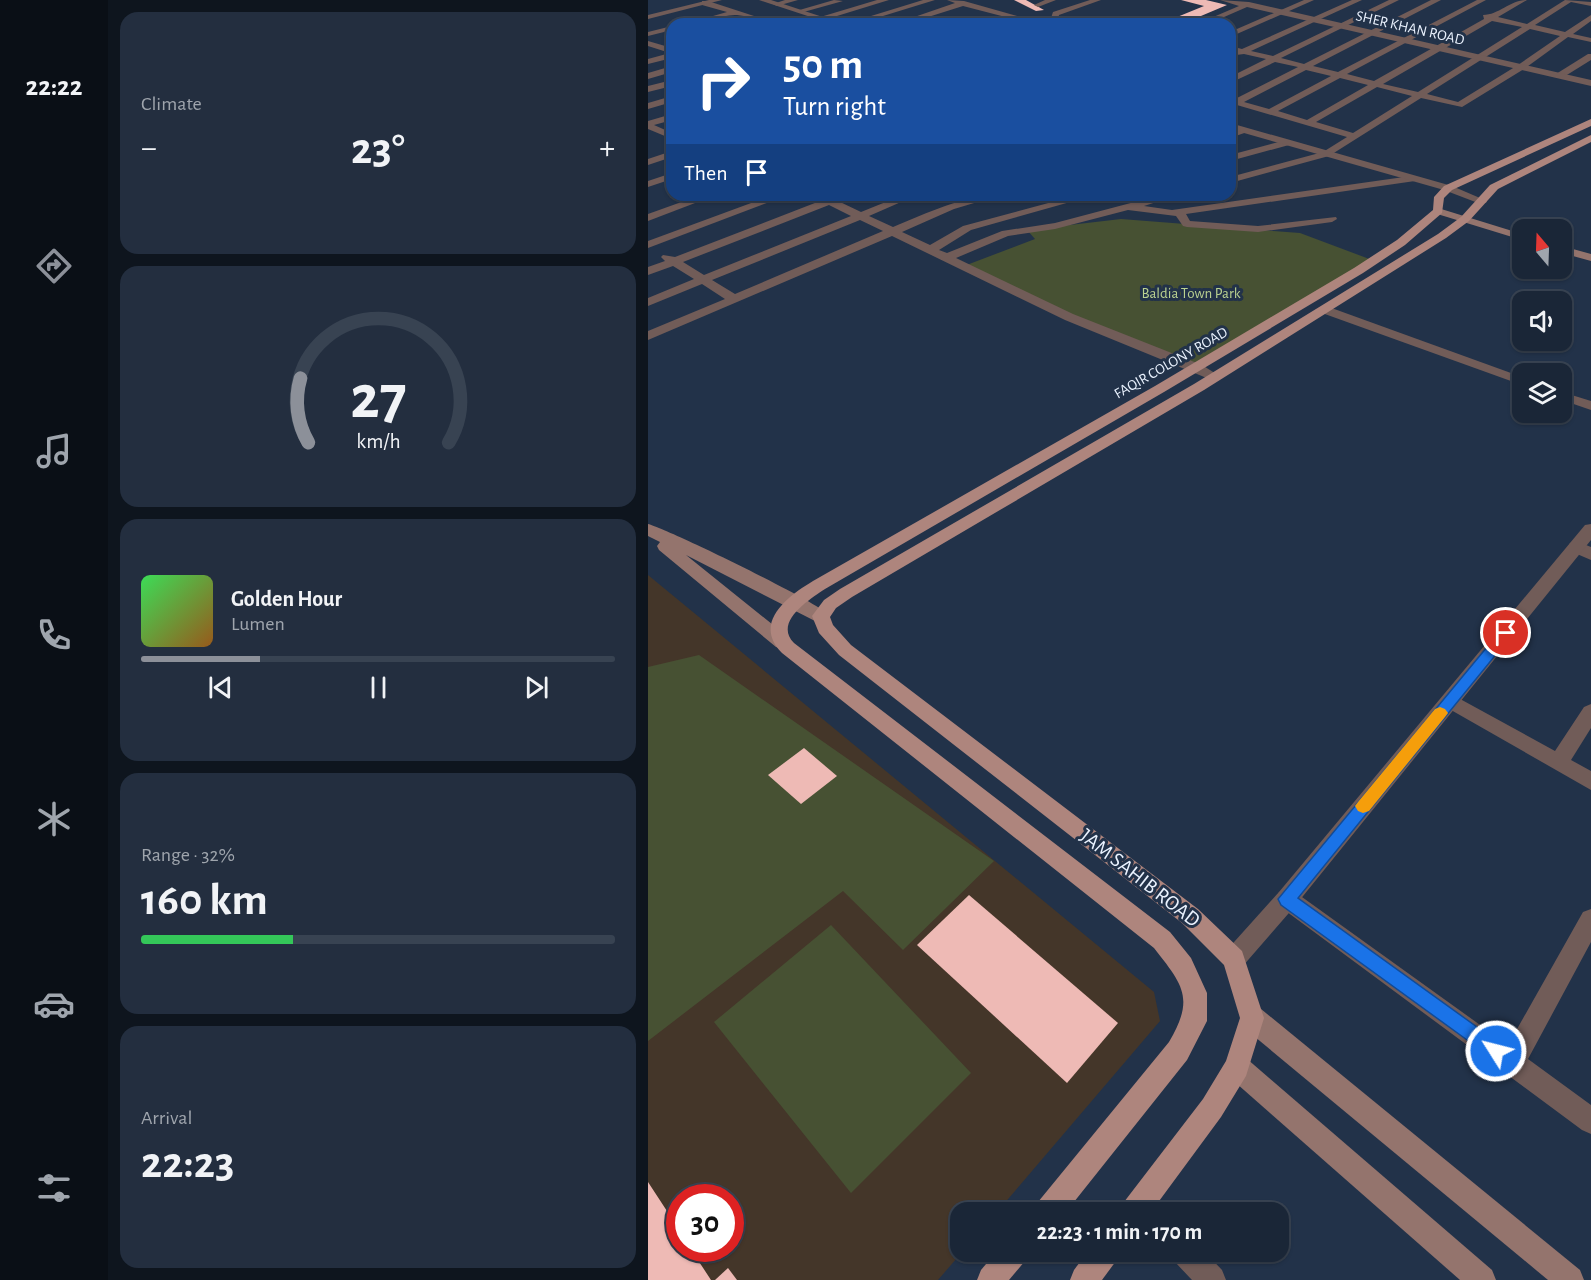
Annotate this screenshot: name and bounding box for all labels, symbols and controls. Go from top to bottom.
street label: SHER KHAN ROAD [1354,8,1466,48]
icon: right [684,42,762,120]
text: 50 m [783,44,863,86]
text: 22:22 [25,73,83,100]
text: Turn right [783,93,886,120]
text: Climate [141,94,202,114]
text: 23° [351,127,405,172]
text: − [141,132,157,165]
text: + [599,132,615,165]
icon: arrive [740,156,773,189]
text: Then [684,162,728,184]
north arrow [1512,219,1572,279]
map controls [1512,219,1572,423]
icon: directions [33,245,75,287]
park label: Baldia Town Park [1141,286,1241,301]
button: sound [1512,291,1572,351]
street label: FAQIR COLONY ROAD [1112,324,1230,402]
button: layers [1512,363,1572,423]
text: 27 [350,368,406,430]
icon: music [33,430,75,472]
text: km/h [356,432,400,453]
text: Golden Hour [231,588,342,610]
pin [1480,607,1531,658]
icon: phone [33,614,75,656]
text: Lumen [231,614,285,634]
icon: arrive [1489,616,1522,649]
icon: previous [204,671,237,704]
icon: pause [362,671,395,704]
icon: next [520,671,553,704]
icon: climate [33,798,75,840]
street label: JAM SAHIB ROAD [1076,825,1204,931]
text: Range · 32% [141,845,235,865]
text: 160 km [141,878,268,923]
icon: car [33,983,75,1025]
position arrow [1464,1019,1528,1083]
text: Arrival [141,1108,192,1128]
text: 22:23 [141,1141,234,1186]
icon: filters [33,1167,75,1209]
speed limit sign: 30 [666,1184,744,1262]
text: 22:23 · 1 min · 170 m [1037,1221,1202,1243]

